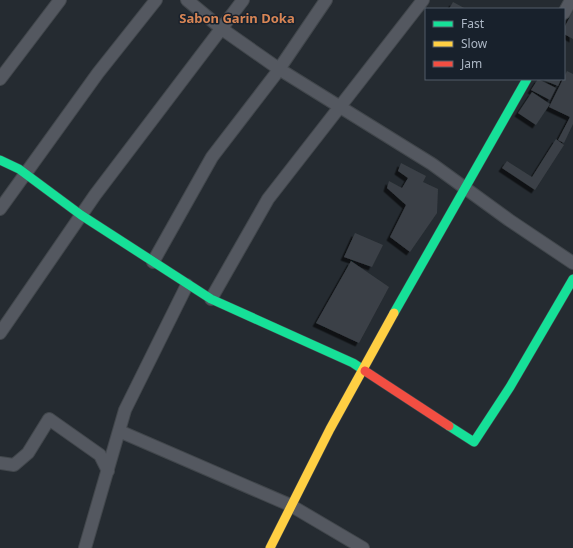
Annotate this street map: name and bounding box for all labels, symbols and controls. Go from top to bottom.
legend [425,8,565,80]
district label: Sabon Garin Doka [179,9,295,27]
text: Fast [461,15,485,32]
text: Slow [461,35,488,52]
text: Jam [460,55,482,72]

